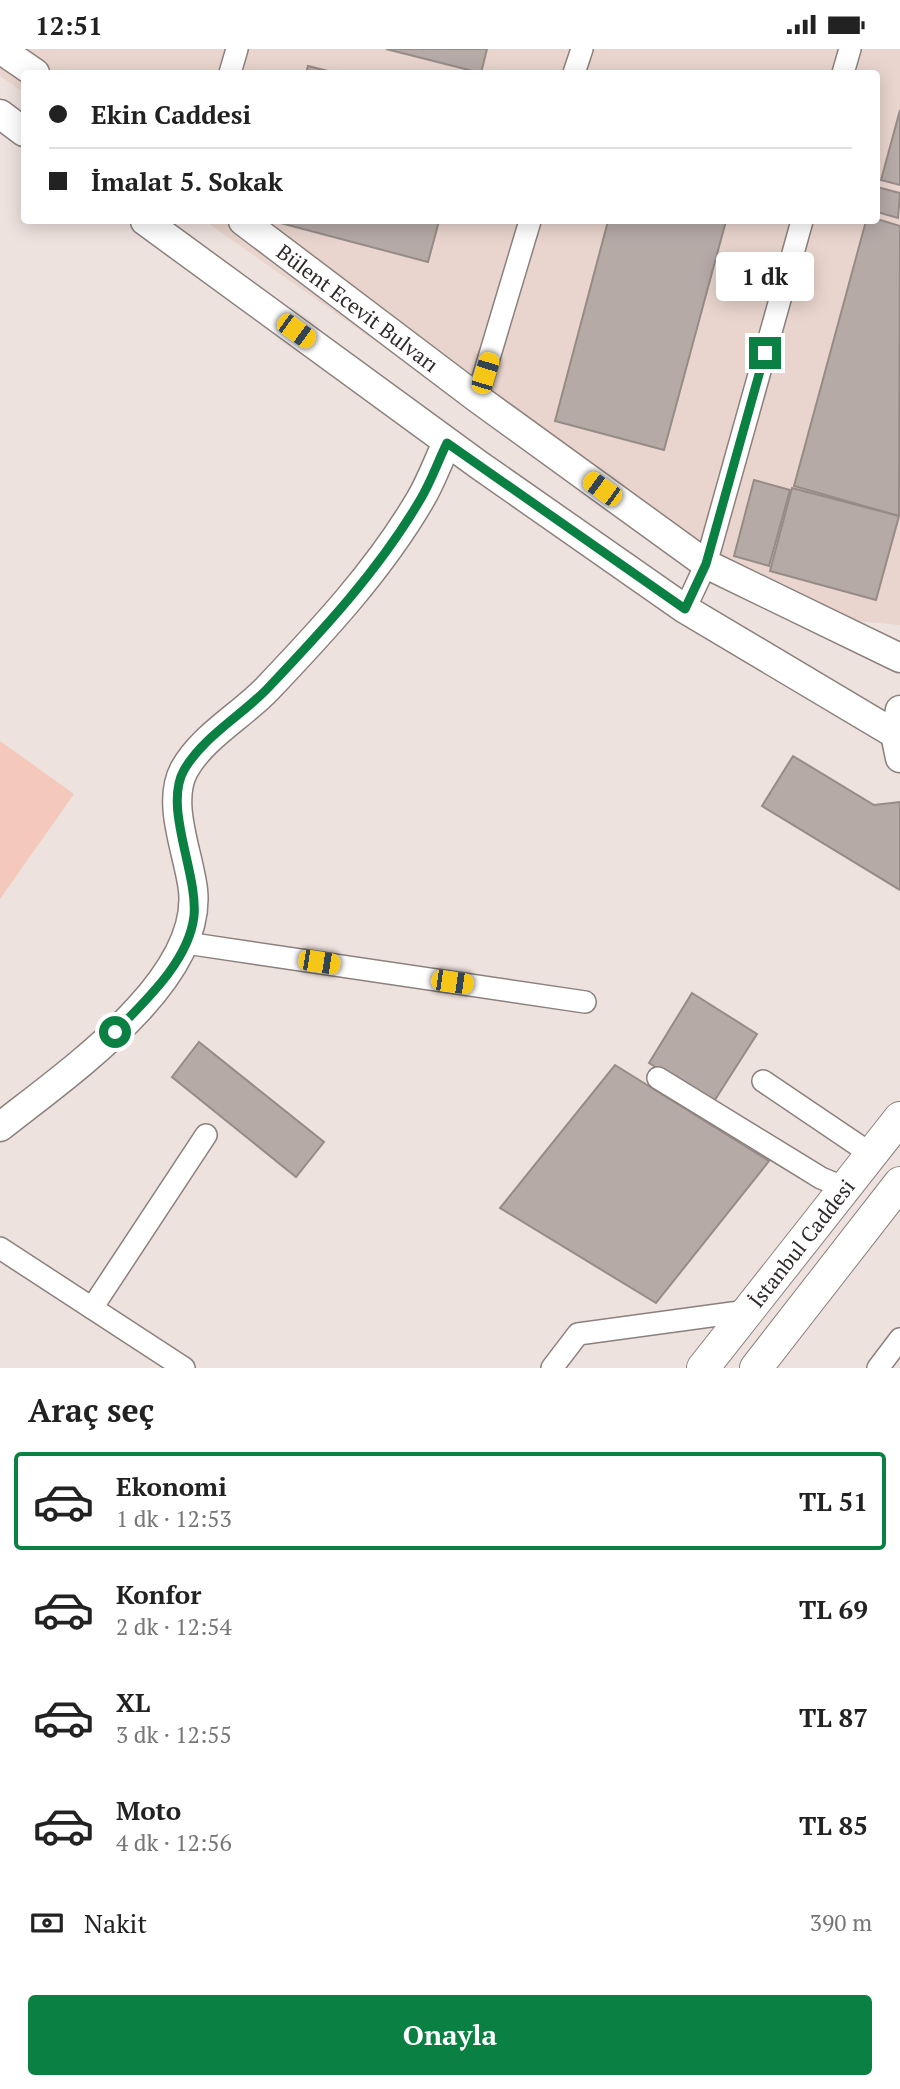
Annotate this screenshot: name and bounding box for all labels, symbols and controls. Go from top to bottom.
text: 12:51 [35,8,103,42]
text: Ekin Caddesi [91,97,251,131]
text: İmalat 5. Sokak [91,164,283,198]
street label: Bülent Ecevit Bulvarı [271,238,444,378]
callout: 1 dk [716,251,814,301]
text: 1 dk [742,261,788,292]
car [273,310,320,352]
route end [749,337,781,369]
car [469,350,502,396]
car [579,468,626,510]
car [297,948,342,976]
car [430,969,475,995]
route start [99,1016,131,1048]
street label: İstanbul Caddesi [742,1173,861,1313]
text: Araç seç [28,1389,154,1431]
text: Ekonomi [116,1469,227,1503]
icon: car [32,1470,95,1533]
text: TL 51 [799,1484,868,1518]
text: 1 dk · 12:53 [116,1503,232,1534]
text: Konfor [116,1577,201,1611]
icon: car [32,1578,95,1641]
text: TL 69 [799,1592,868,1626]
text: 2 dk · 12:54 [116,1611,232,1642]
text: XL [116,1685,150,1719]
icon: car [32,1686,95,1749]
text: TL 87 [799,1700,868,1734]
text: 3 dk · 12:55 [116,1719,232,1750]
text: Moto [116,1793,181,1827]
icon: car [32,1794,95,1857]
text: TL 85 [799,1808,868,1842]
text: 4 dk · 12:56 [116,1827,232,1858]
icon: cash [28,1904,66,1942]
text: Nakit [84,1906,147,1940]
text: 390 m [810,1907,872,1938]
button: Onayla [28,1995,872,2075]

